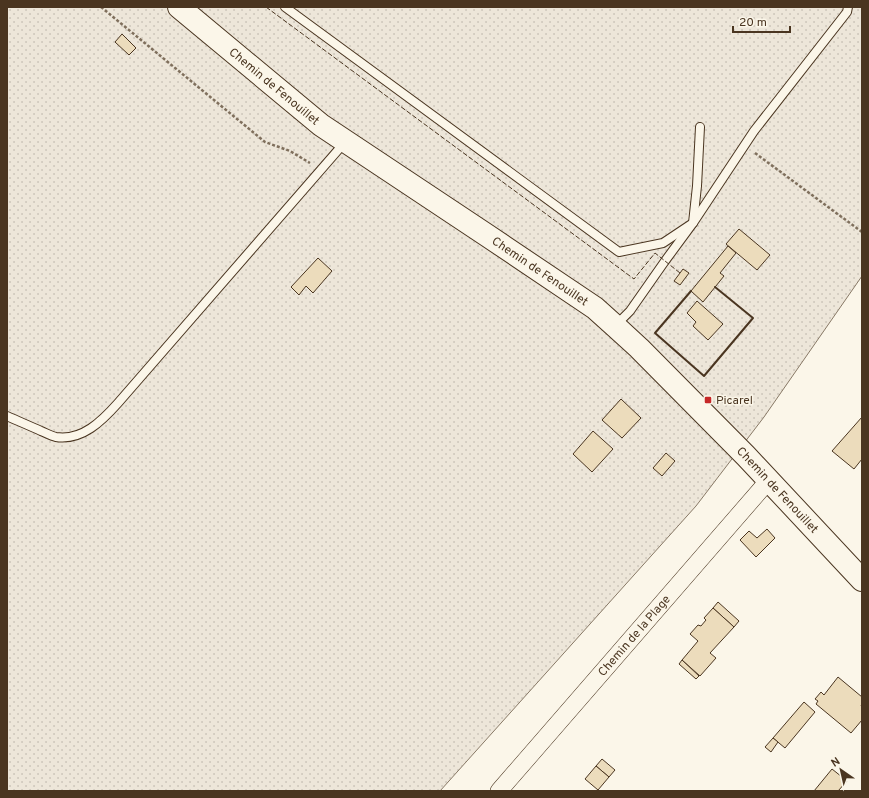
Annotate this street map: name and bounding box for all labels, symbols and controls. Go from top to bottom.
scale bar [733,8,790,34]
text: 20 m [739,15,767,31]
street label: Chemin de Fenouillet [225,45,322,129]
street label: Chemin de Fenouillet [488,234,591,310]
place label: Picarel [716,393,753,409]
marker: Picarel [703,395,713,405]
street label: Chemin de Fenouillet [732,444,821,537]
street label: Chemin de la Plage [595,592,675,680]
north arrow [821,750,861,790]
text: N [829,755,843,771]

